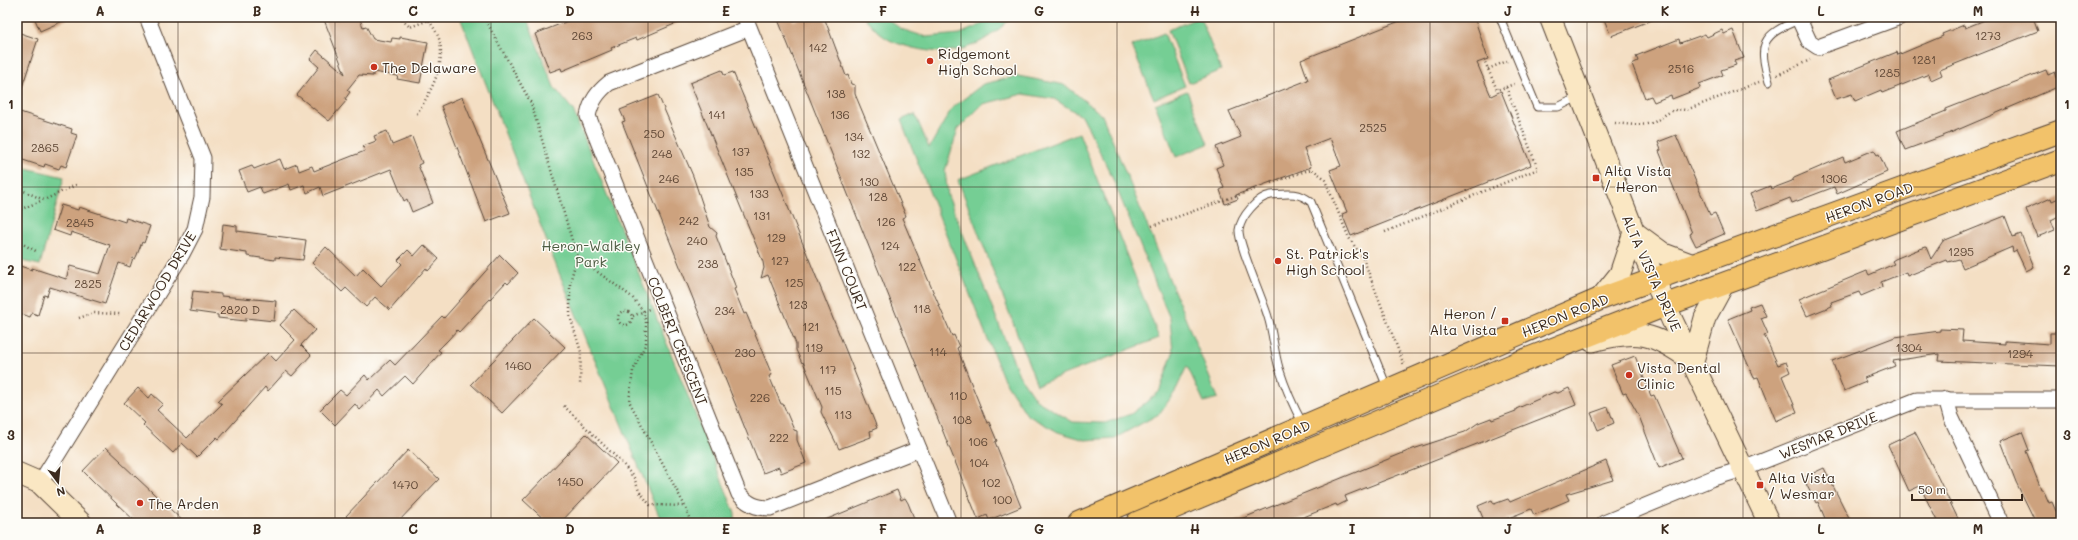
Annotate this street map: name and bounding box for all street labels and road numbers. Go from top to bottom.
street label: HERON ROAD [1822,177,1916,227]
street label: ALTA VISTA DRIVE [1618,212,1686,334]
street label: FINN COURT [822,226,872,314]
street label: CEDARWOOD DRIVE [114,228,200,354]
street label: COLBERT CRESCENT [643,274,713,408]
street label: HERON ROAD [1519,289,1611,341]
street label: WESMAR DRIVE [1776,407,1880,463]
street label: HERON ROAD [1221,415,1313,469]

